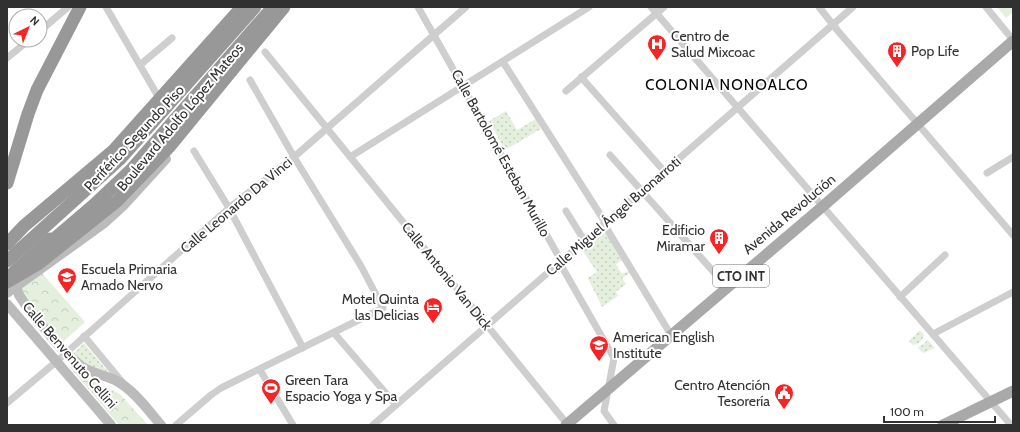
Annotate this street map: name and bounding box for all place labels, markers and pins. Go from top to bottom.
place label: Centro de Salud Mixcoac [671,27,755,61]
hospital icon: Centro de Salud Mixcoac [646,33,668,61]
building icon: Pop Life [886,40,908,68]
place label: Pop Life [911,42,959,60]
place label: Edificio Miramar [656,221,706,255]
building icon: Edificio Miramar [708,227,730,255]
place label: Escuela Primaria Amado Nervo [81,260,177,294]
school or university icon: Escuela Primaria Amado Nervo [56,266,78,294]
place label: Motel Quinta las Delicias [342,290,419,324]
hotel icon: Motel Quinta las Delicias [422,296,444,324]
place label: American English Institute [613,328,715,362]
school or university icon: American English Institute [588,334,610,362]
place label: Green Tara Espacio Yoga y Spa [285,371,398,405]
place label: Centro Atención Tesorería [674,376,770,410]
sports icon: Green Tara Espacio Yoga y Spa [260,377,282,405]
public building icon: Centro Atención Tesorería [773,382,795,410]

